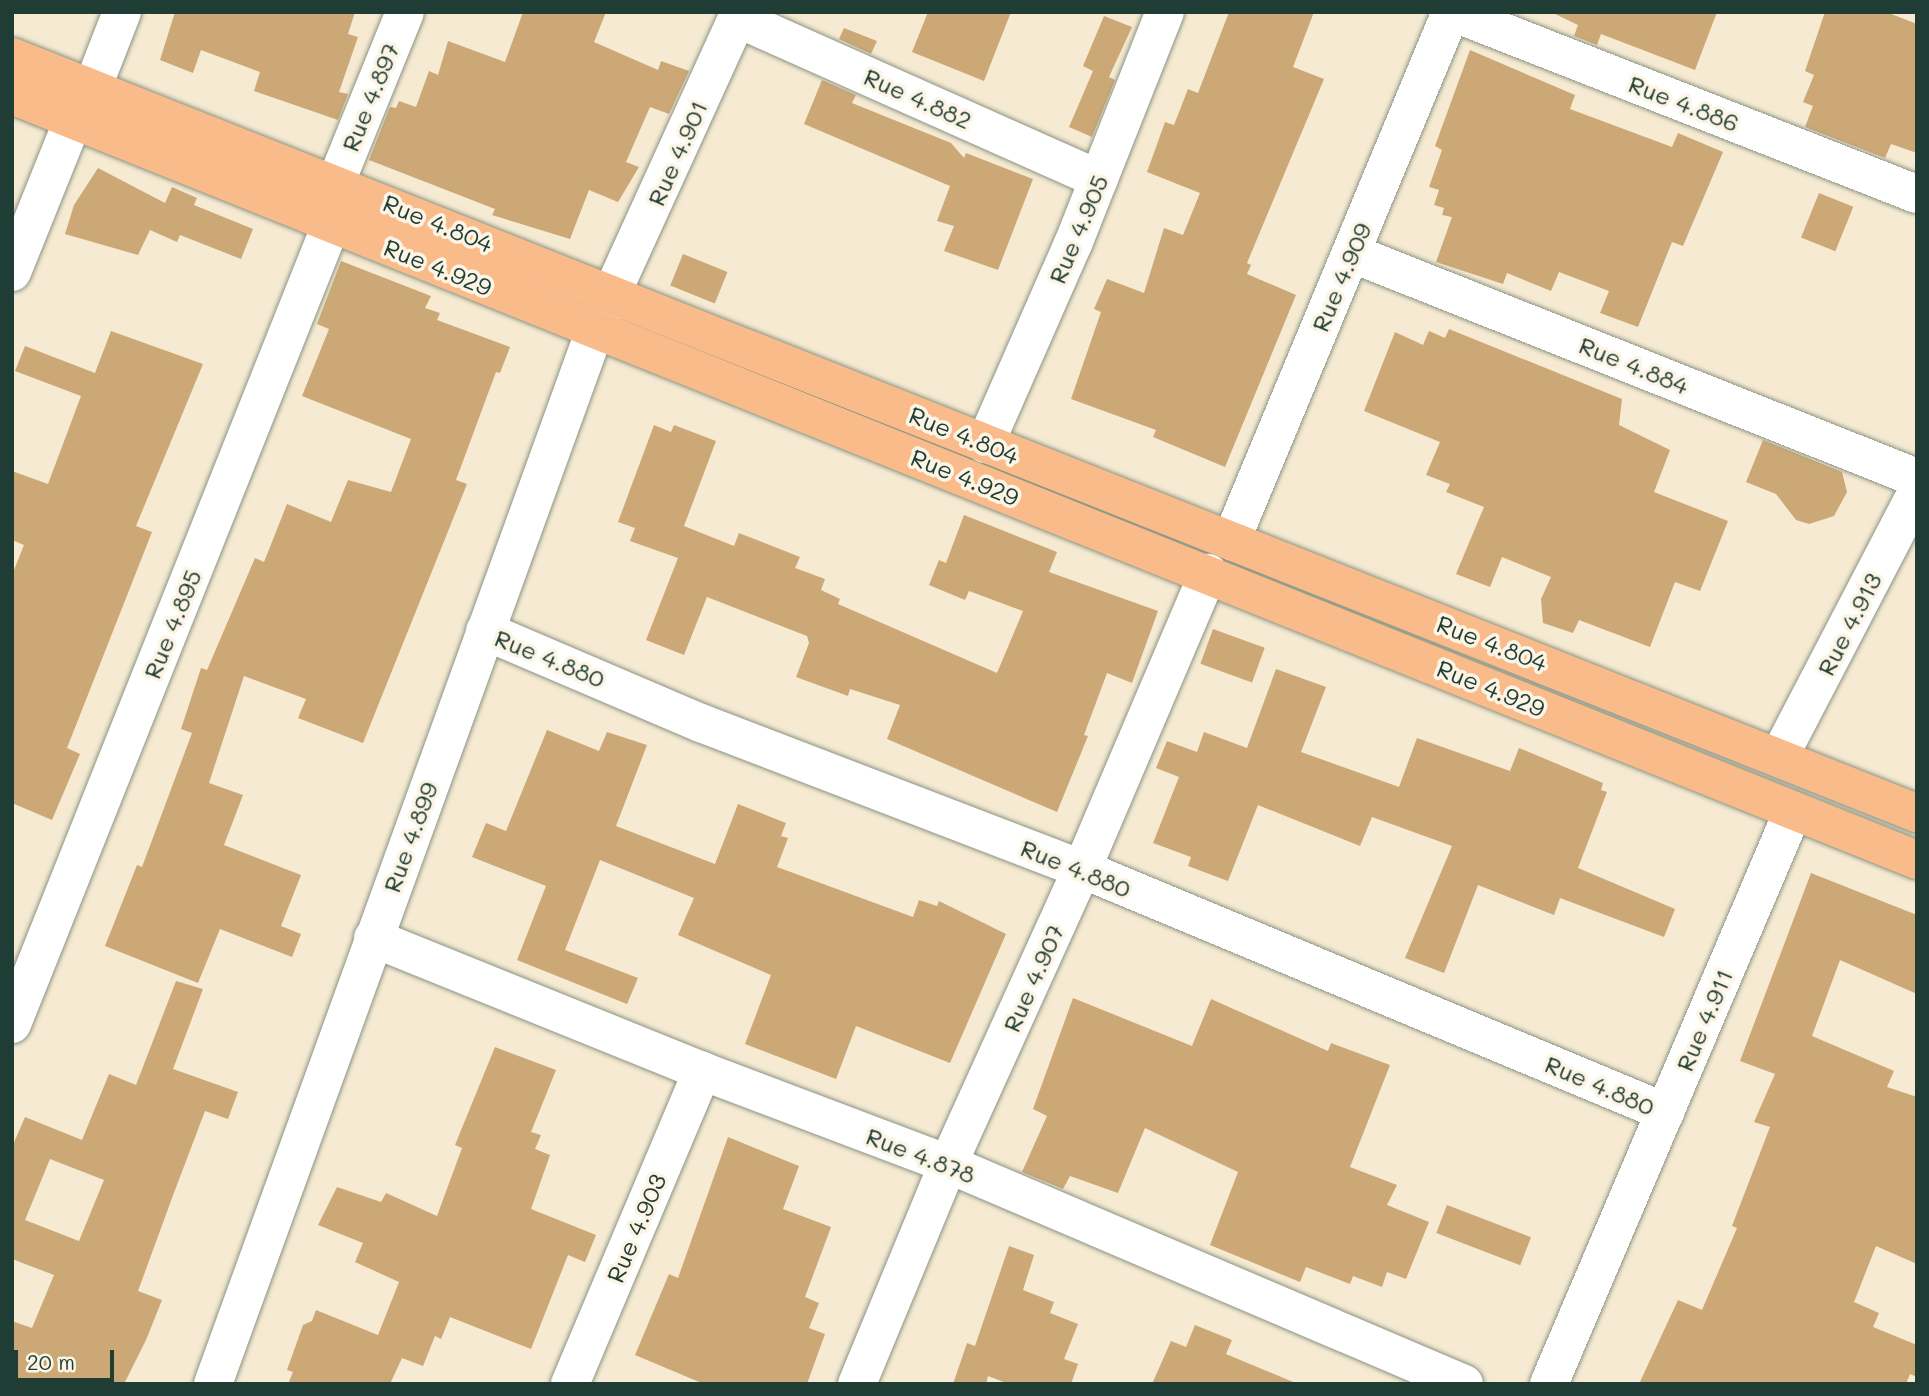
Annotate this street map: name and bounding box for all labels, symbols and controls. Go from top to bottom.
street label: Rue 4.897 [335,39,405,155]
street label: Rue 4.882 [860,62,976,134]
street label: Rue 4.886 [1625,69,1743,137]
street label: Rue 4.901 [641,96,713,210]
street label: Rue 4.905 [1042,170,1114,288]
street label: Rue 4.804 [379,188,497,258]
street label: Rue 4.909 [1305,218,1377,336]
street label: Rue 4.929 [380,232,496,302]
street label: Rue 4.884 [1575,330,1693,400]
street label: Rue 4.804 [905,400,1023,470]
street label: Rue 4.929 [907,442,1023,512]
street label: Rue 4.895 [137,565,207,683]
street label: Rue 4.913 [1811,568,1887,680]
street label: Rue 4.804 [1433,609,1551,677]
street label: Rue 4.880 [491,623,609,693]
street label: Rue 4.929 [1433,653,1549,723]
street label: Rue 4.899 [377,778,443,896]
street label: Rue 4.880 [1017,833,1135,903]
street label: Rue 4.907 [997,920,1069,1036]
street label: Rue 4.911 [1670,965,1738,1075]
street label: Rue 4.880 [1541,1049,1659,1121]
street label: Rue 4.878 [862,1121,980,1189]
street label: Rue 4.903 [600,1169,672,1287]
scale bar [18,1336,117,1380]
text: 20 m [27,1348,75,1375]

